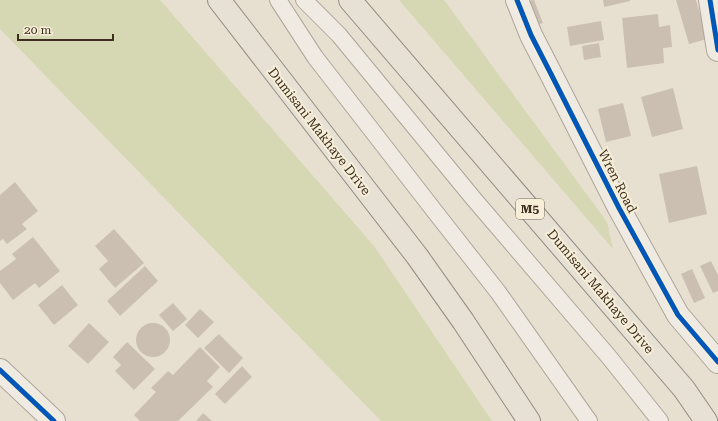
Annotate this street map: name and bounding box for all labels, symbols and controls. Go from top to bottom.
scale bar [18,16,113,42]
text: 20 m [24,23,51,37]
street label: Dumisani Makhaye Drive [265,65,374,198]
street label: Wren Road [595,147,640,216]
road number: M5 [516,199,544,219]
street label: Dumisani Makhaye Drive [544,226,657,356]

